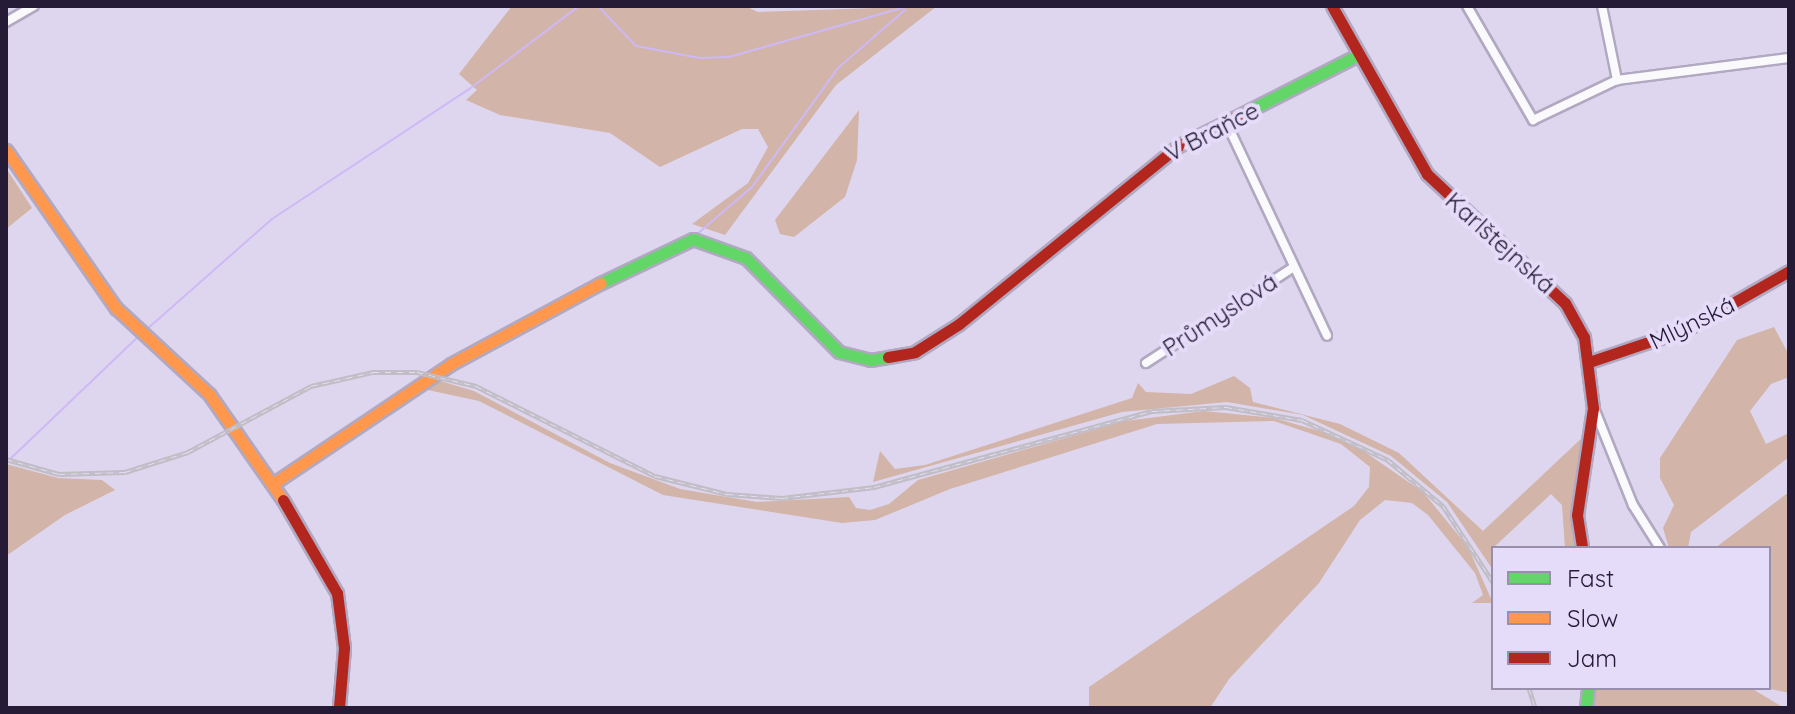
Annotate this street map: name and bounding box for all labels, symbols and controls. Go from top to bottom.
street label: V Braňce [1160,96,1264,168]
street label: Karlštejnská [1439,186,1561,300]
street label: Průmyslová [1157,267,1283,363]
street label: Mlýnská [1645,290,1739,356]
legend [1491,546,1771,690]
text: Fast [1567,563,1614,593]
text: Slow [1567,603,1618,633]
text: Jam [1567,643,1617,673]

